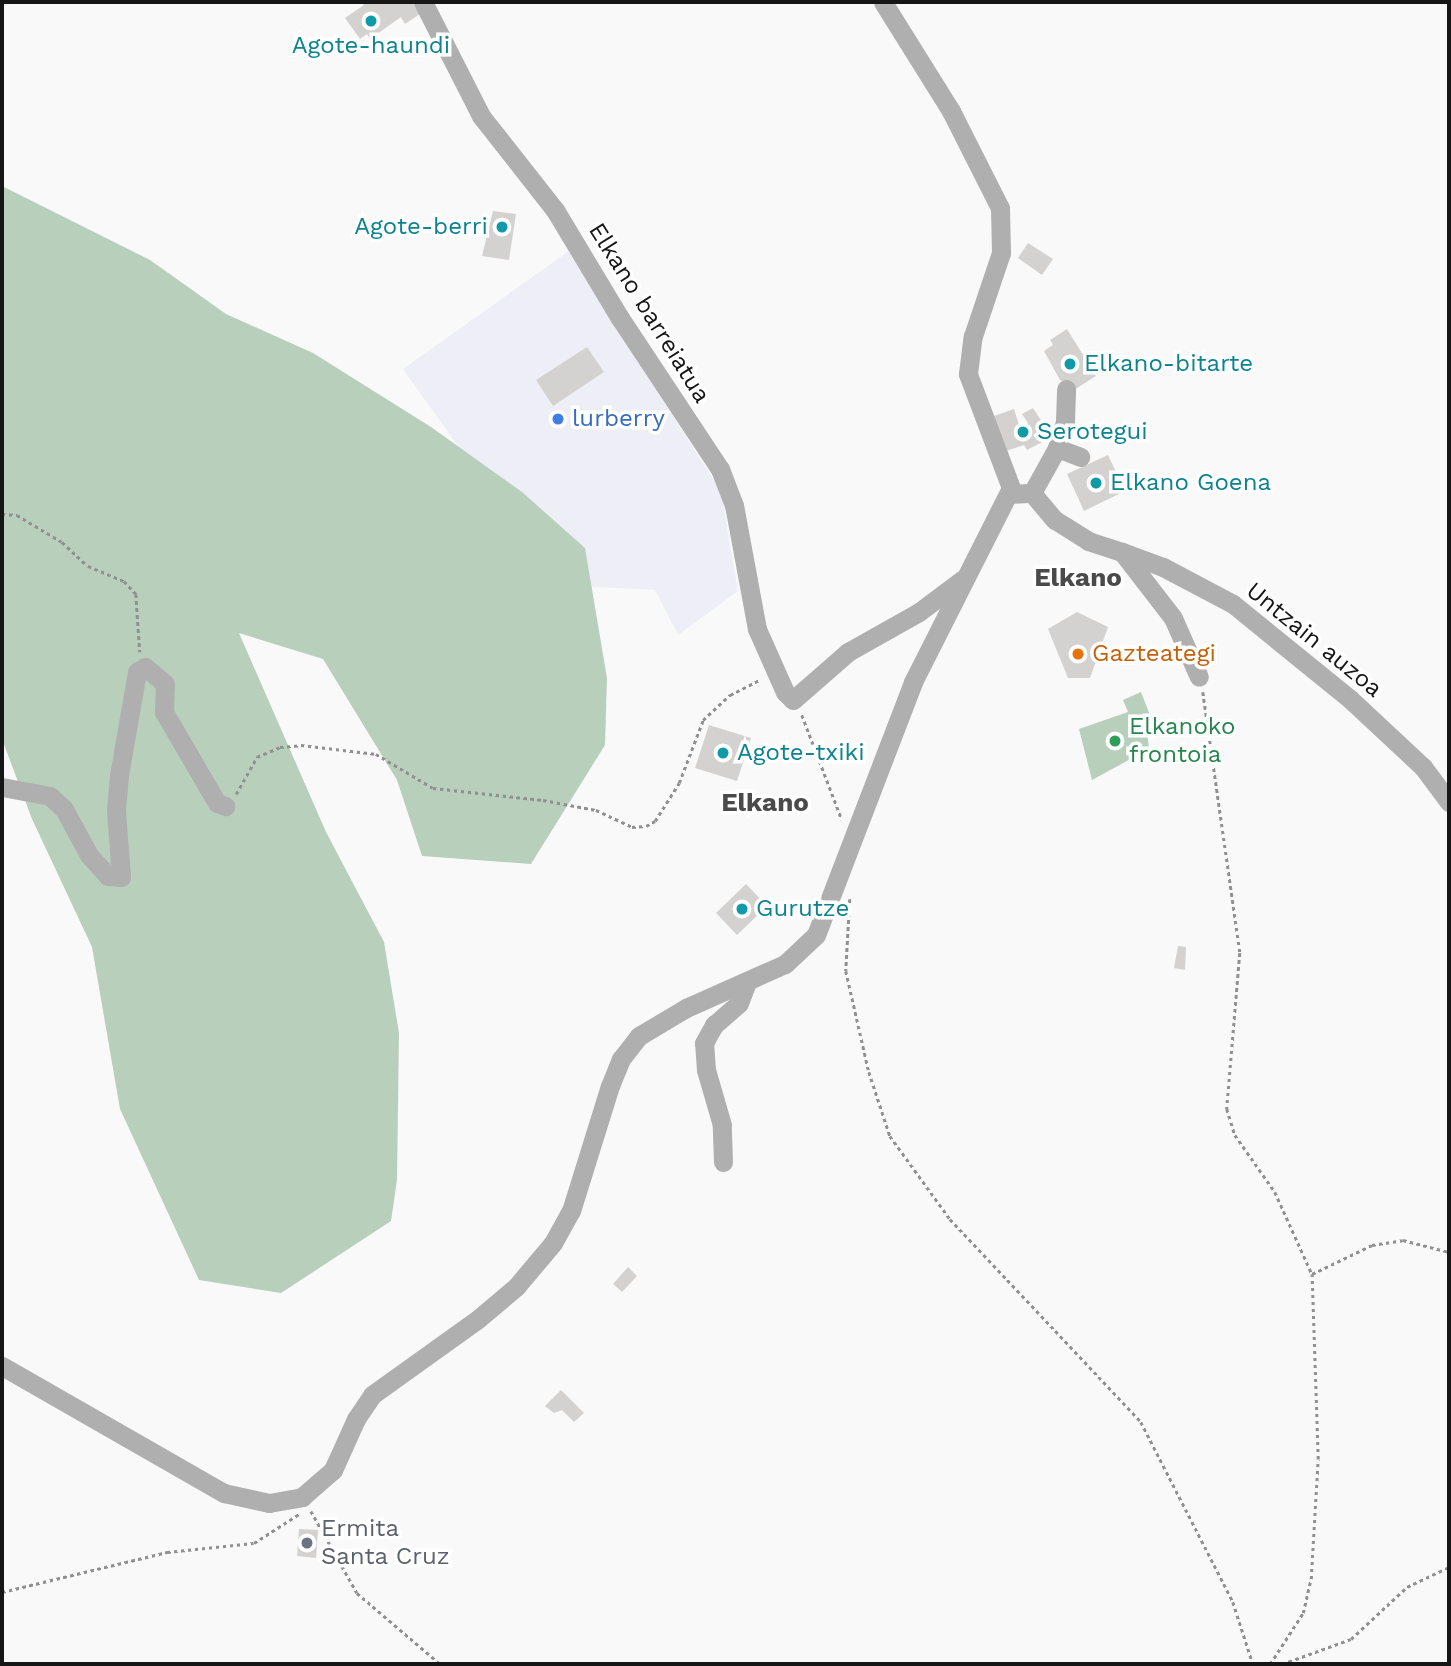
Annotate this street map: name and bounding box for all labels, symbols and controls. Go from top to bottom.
marker: Agote-haundi [363,13,379,29]
place label: Agote-haundi [292,32,450,60]
place label: Agote-berri [354,213,488,241]
street label: Elkano barreiatua [582,218,716,408]
marker: Agote-berri [494,219,510,235]
place label: Elkano-bitarte [1084,350,1253,378]
marker: Elkano-bitarte [1062,356,1078,372]
place label: lurberry [572,405,665,433]
marker: lurberry [550,411,566,427]
place label: Serotegui [1037,418,1148,446]
marker: Serotegui [1015,424,1031,440]
place label: Elkano Goena [1110,469,1271,497]
marker: Elkano Goena [1088,475,1104,491]
district label: Elkano [1034,562,1122,594]
street label: Untzain auzoa [1240,576,1388,704]
place label: Gazteategi [1092,640,1216,668]
marker: Gazteategi [1070,646,1086,662]
place label: Elkanoko frontoia [1129,713,1235,769]
marker: Elkanoko frontoia [1107,733,1123,749]
place label: Agote-txiki [737,739,865,767]
marker: Agote-txiki [715,745,731,761]
district label: Elkano [721,787,809,819]
place label: Gurutze [756,895,849,923]
marker: Gurutze [734,901,750,917]
place label: Ermita Santa Cruz [321,1515,450,1571]
marker: Ermita Santa Cruz [299,1535,315,1551]

